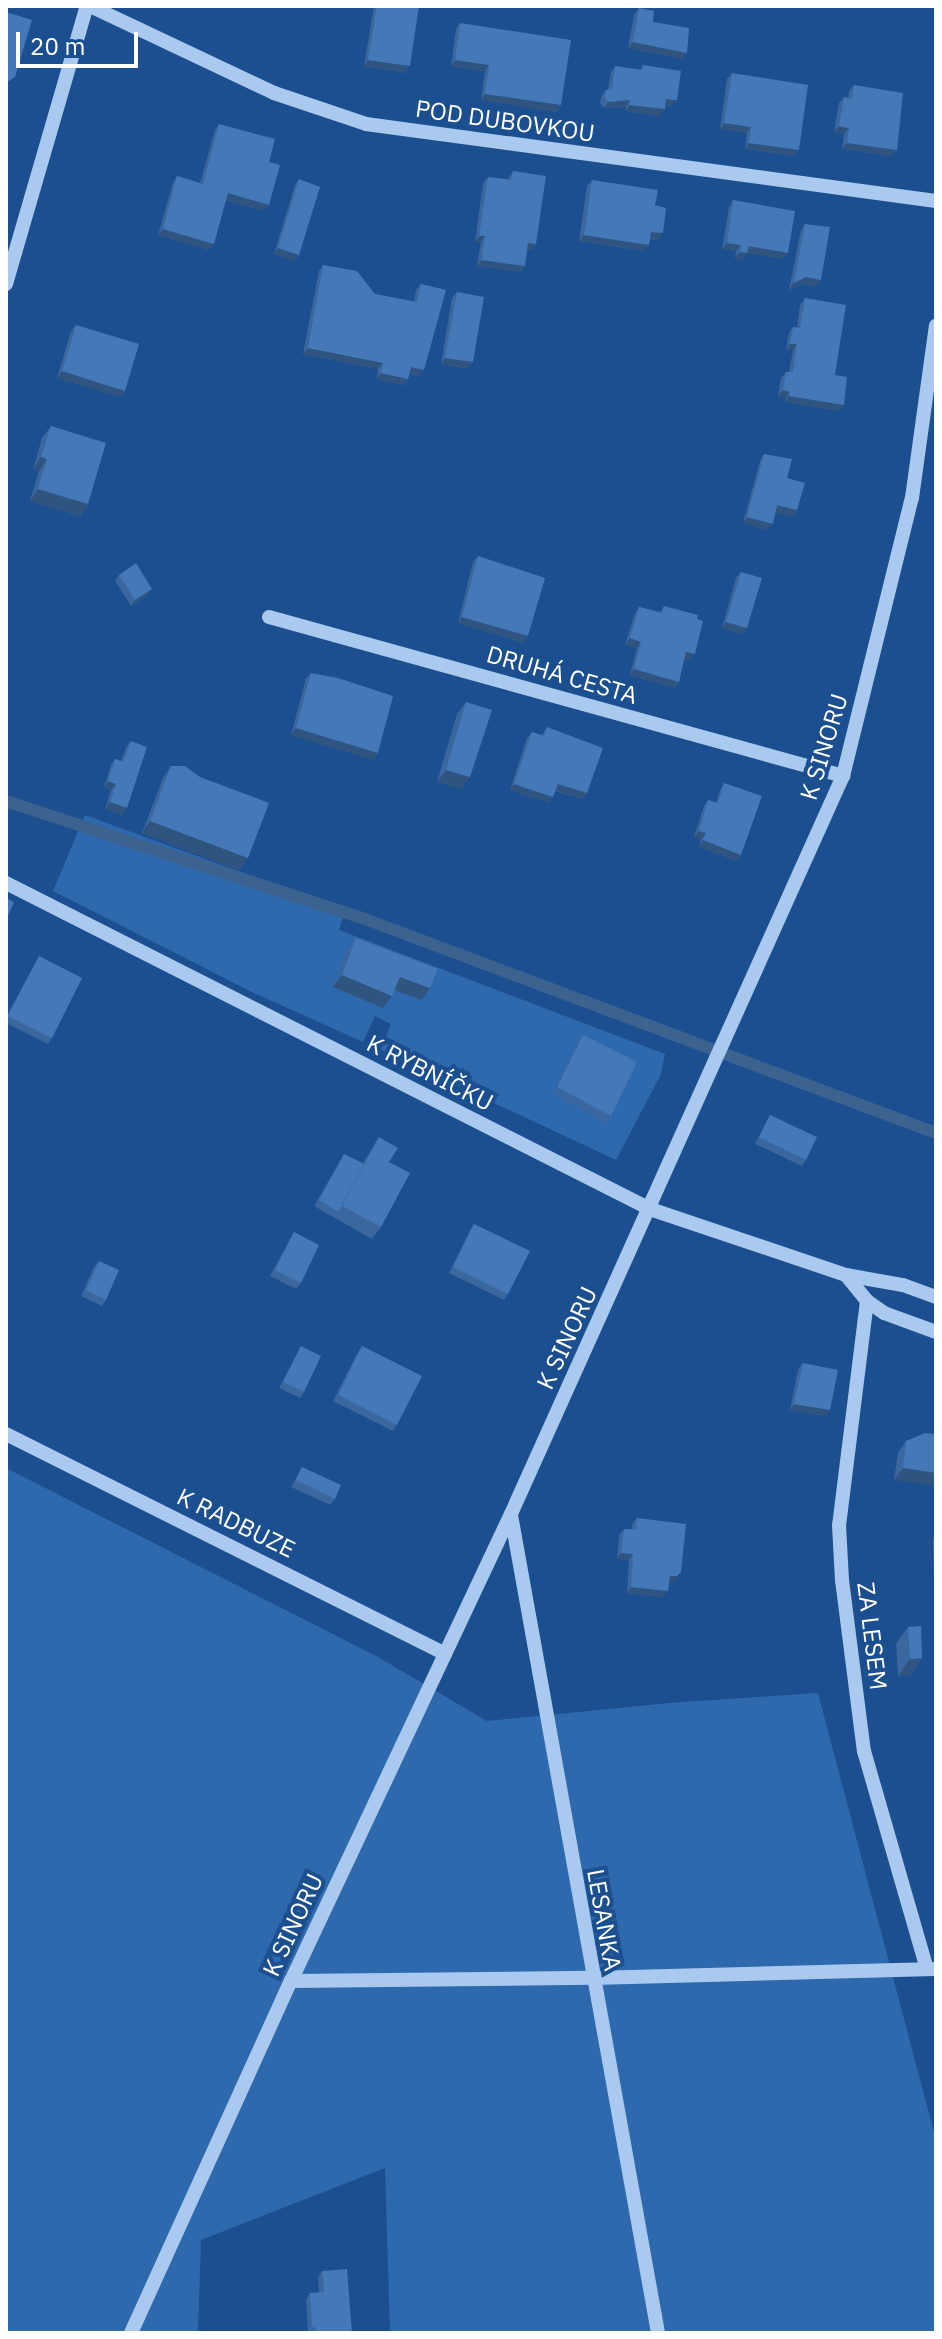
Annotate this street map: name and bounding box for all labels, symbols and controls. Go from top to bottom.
scale bar [20,16,142,66]
text: 20 m [30,30,85,62]
street label: POD DUBOVKOU [414,94,596,148]
street label: DRUHÁ CESTA [483,640,641,710]
street label: K SINORU [794,690,854,804]
street label: K RYBNÍČKU [362,1029,498,1117]
street label: K SINORU [531,1282,603,1394]
street label: K RADBUZE [172,1482,300,1564]
street label: ZA LESEM [851,1580,893,1692]
street label: LESANKA [581,1867,627,1973]
street label: K SINORU [257,1869,329,1981]

